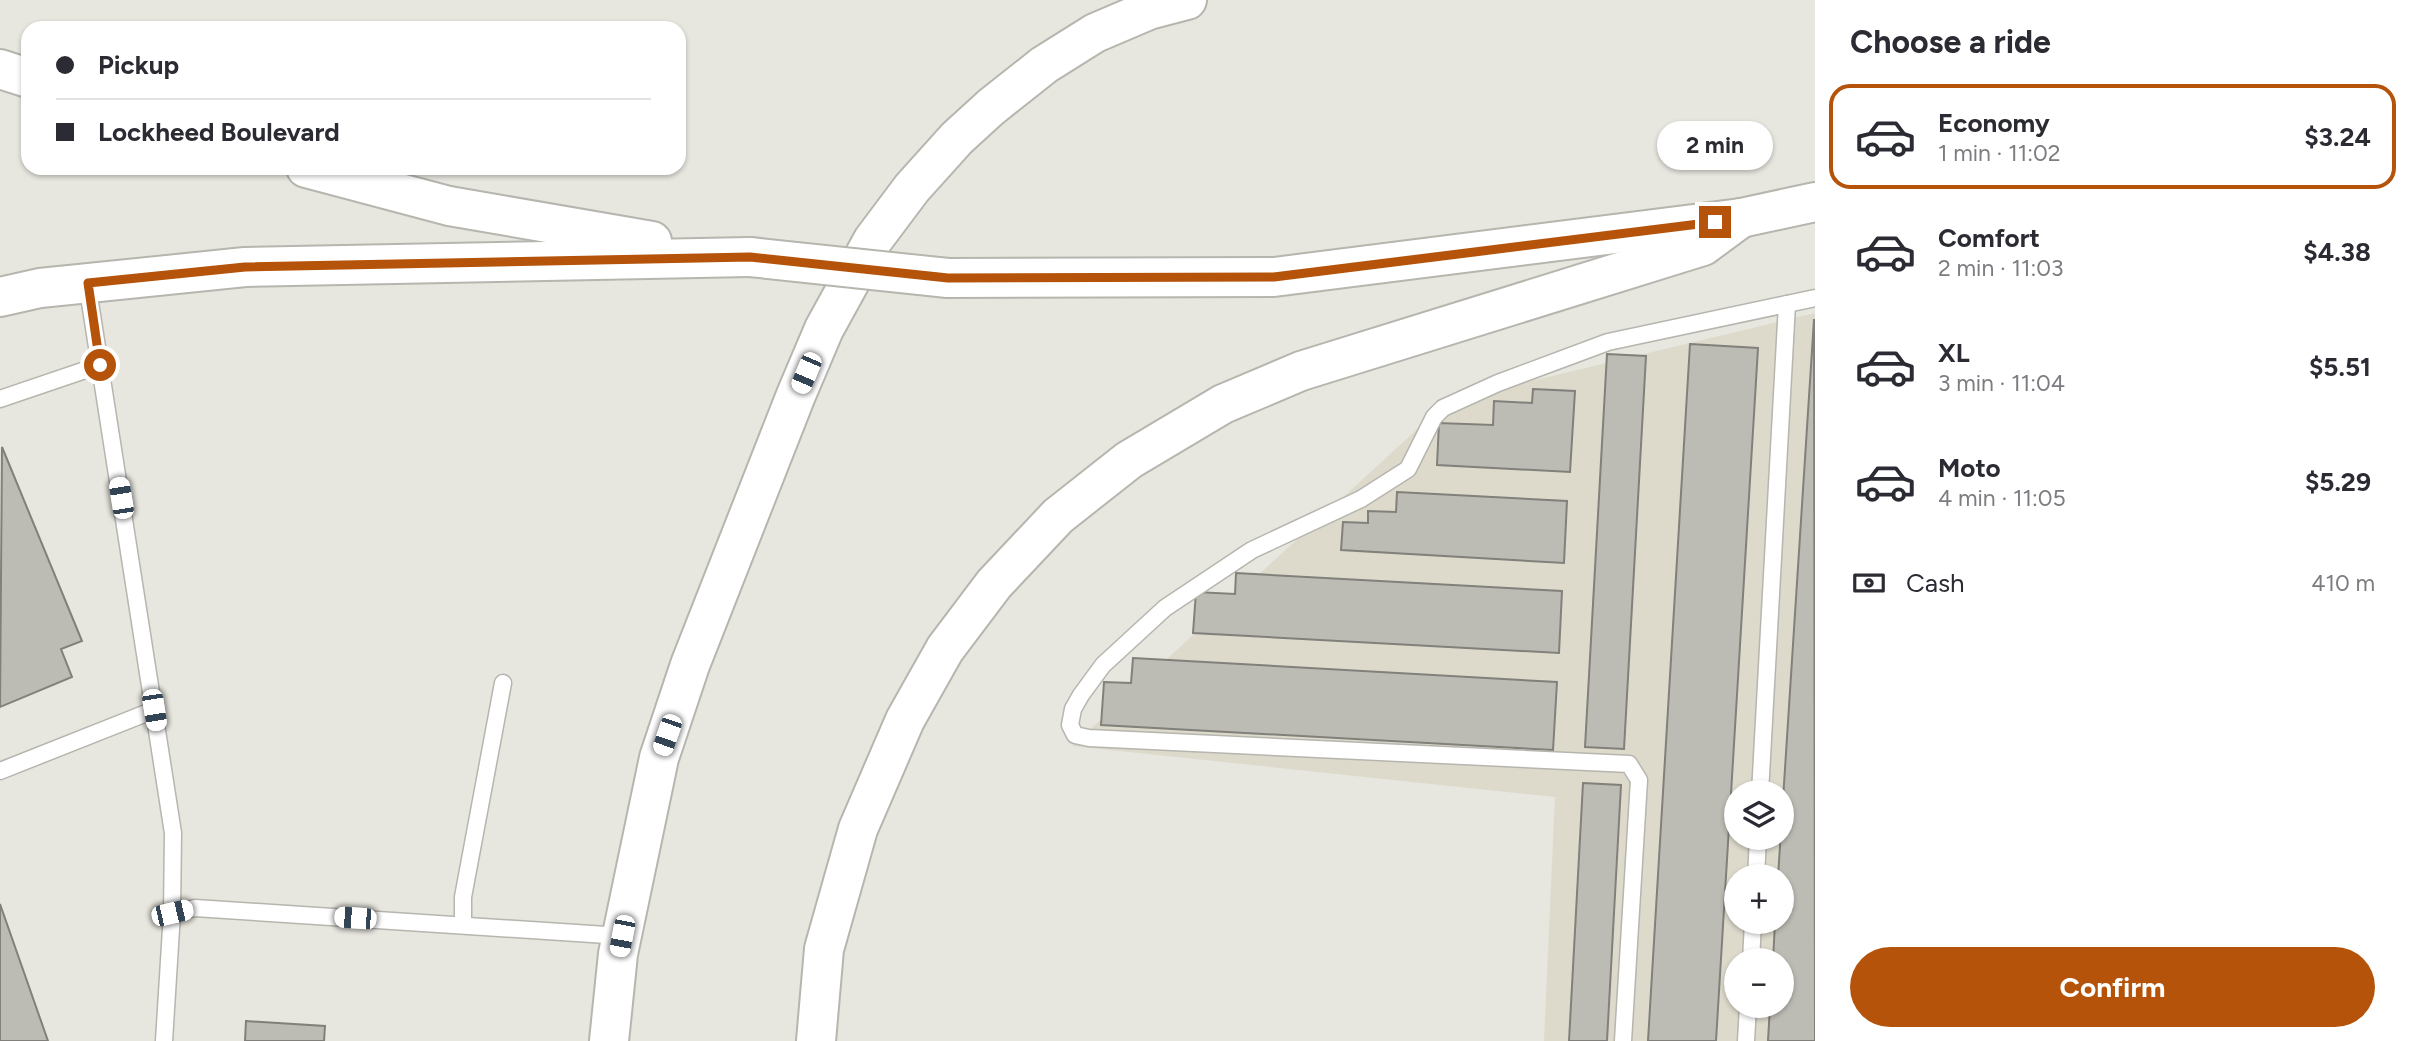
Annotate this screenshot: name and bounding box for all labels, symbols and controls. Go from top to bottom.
text: Choose a ride [1850,23,2051,61]
text: Pickup [98,49,179,81]
icon: car [1854,105,1917,168]
text: Economy [1938,107,2050,139]
text: Lockheed Boulevard [98,116,340,148]
callout: 2 min [1657,120,1773,170]
text: $3.24 [2304,121,2371,153]
text: 2 min [1686,131,1744,159]
text: 1 min · 11:02 [1938,139,2061,167]
route end [1699,206,1731,238]
icon: car [1854,220,1917,283]
text: Comfort [1938,222,2040,254]
text: $4.38 [2303,236,2371,268]
text: 2 min · 11:03 [1938,254,2064,282]
icon: car [1854,335,1917,398]
text: XL [1938,337,1970,369]
route start [84,349,116,381]
car [789,350,824,396]
text: $5.51 [2309,351,2371,383]
text: 3 min · 11:04 [1938,369,2065,397]
icon: car [1854,450,1917,513]
text: Moto [1938,452,2001,484]
text: $5.29 [2305,466,2371,498]
car [108,476,135,520]
text: 4 min · 11:05 [1938,484,2066,512]
icon: cash [1850,564,1888,602]
text: Cash [1906,567,1965,599]
text: 410 m [2311,569,2375,597]
car [141,688,168,732]
car [651,712,684,758]
map controls [1724,780,1794,1018]
button: layers [1724,780,1794,850]
button: + [1724,864,1794,934]
car [150,898,195,928]
car [334,906,377,930]
car [608,913,637,959]
button: Confirm [1850,947,2375,1027]
button: − [1724,948,1794,1018]

